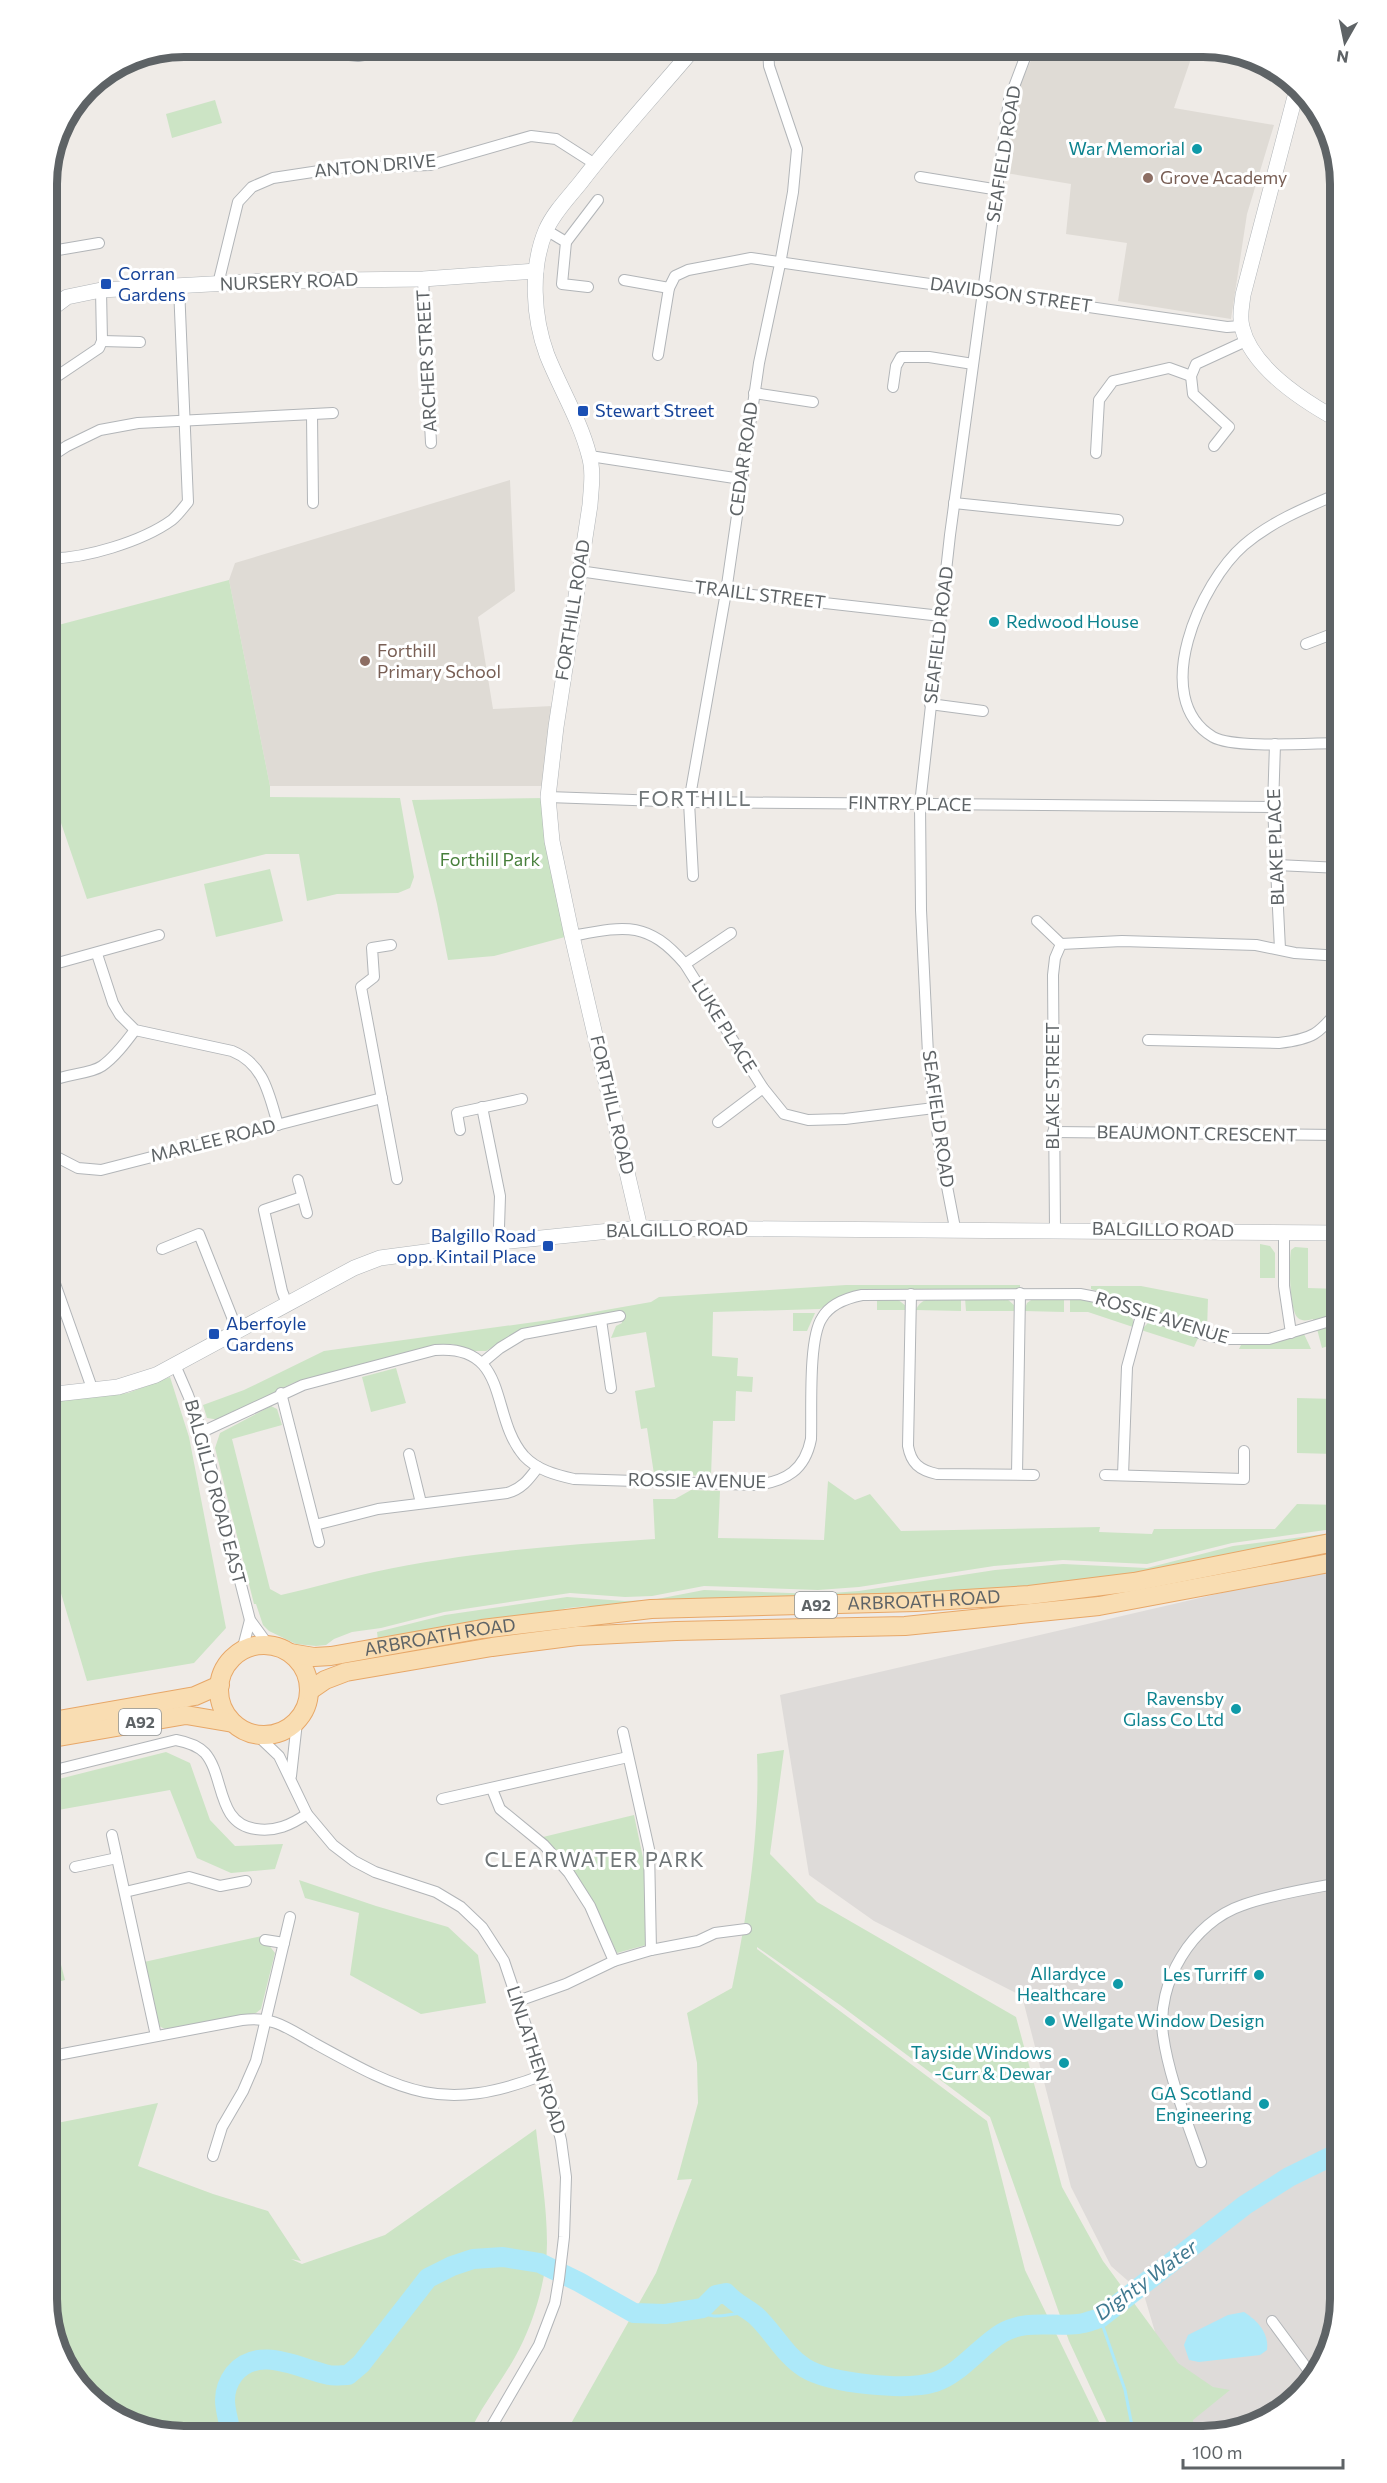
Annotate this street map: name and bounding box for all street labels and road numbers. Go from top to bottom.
street label: SEAFIELD ROAD [981,84,1025,224]
street label: ANTON DRIVE [313,149,437,181]
street label: NURSERY ROAD [219,268,359,294]
street label: DAVIDSON STREET [929,272,1094,316]
street label: ARCHER STREET [411,289,441,433]
street label: CEDAR ROAD [724,400,762,517]
street label: FORTHILL ROAD [550,538,594,682]
street label: SEAFIELD ROAD [919,565,957,705]
street label: TRAILL STREET [693,575,827,613]
street label: BLAKE PLACE [1262,788,1288,906]
street label: FINTRY PLACE [848,791,972,815]
street label: LUKE PLACE [687,975,762,1076]
street label: BLAKE STREET [1041,1022,1063,1150]
street label: FORTHILL ROAD [586,1033,640,1177]
street label: SEAFIELD ROAD [918,1049,960,1189]
street label: MARLEE ROAD [148,1114,278,1166]
street label: BEAUMONT CRESCENT [1096,1120,1298,1146]
street label: BALGILLO ROAD [606,1217,748,1241]
street label: BALGILLO ROAD [1092,1217,1234,1241]
street label: ROSSIE AVENUE [1093,1286,1232,1348]
street label: BALGILLO ROAD EAST [181,1397,251,1587]
street label: ROSSIE AVENUE [628,1468,766,1492]
street label: ARBROATH ROAD [847,1585,1001,1614]
road number: A92 [795,1592,837,1618]
street label: ARBROATH ROAD [362,1613,517,1660]
road number: A92 [119,1709,161,1735]
street label: LINLATHEN ROAD [503,1983,571,2137]

